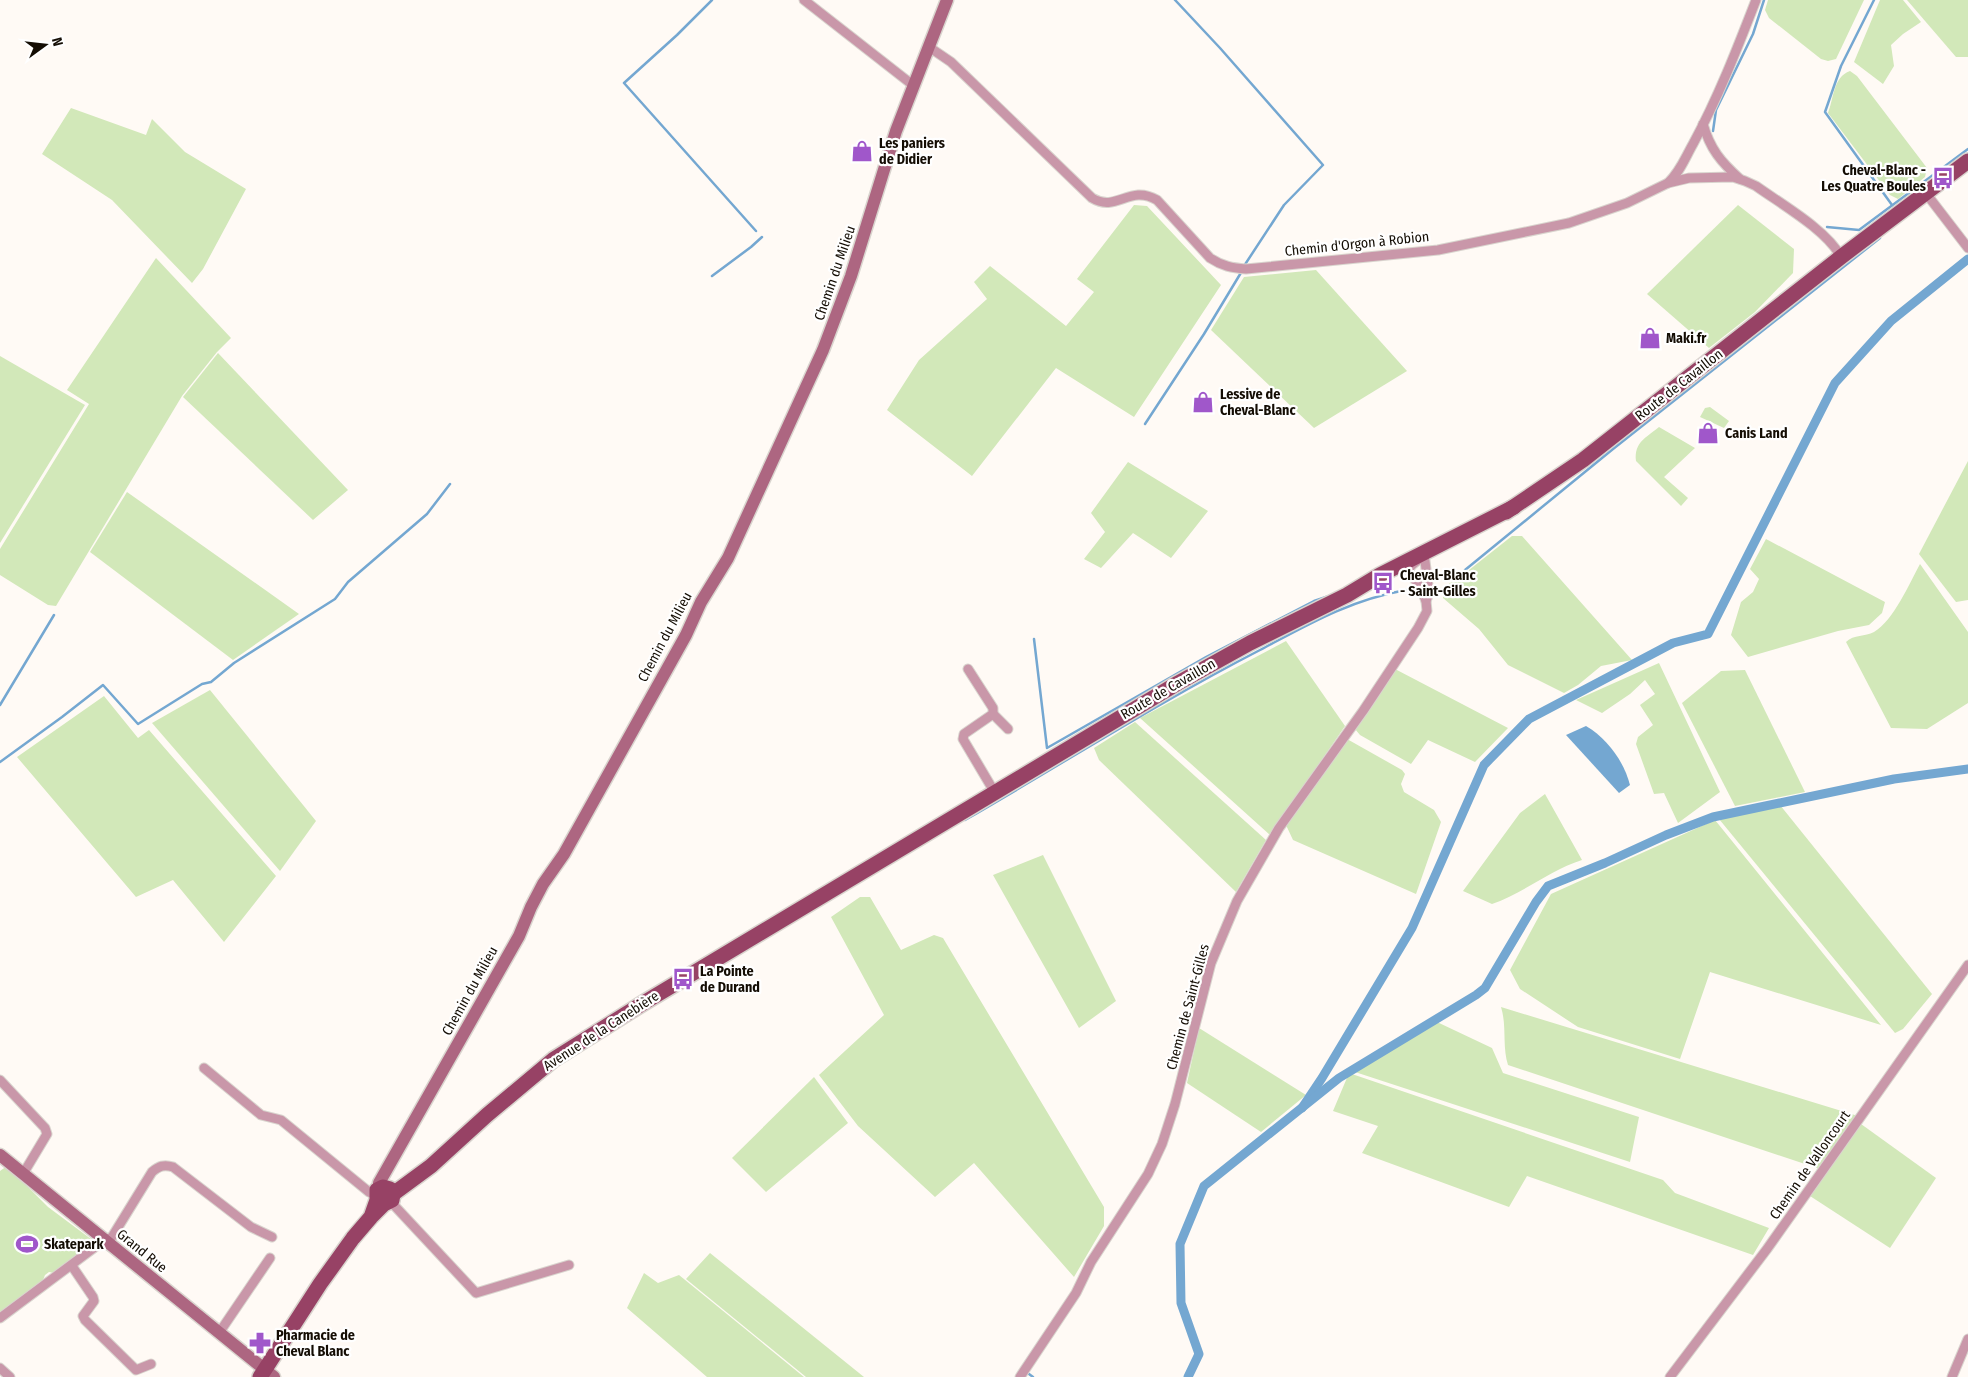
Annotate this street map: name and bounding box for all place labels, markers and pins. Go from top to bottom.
place label: Les paniers de Didier [879,135,945,168]
shop icon: Les paniers de Didier [849,138,875,164]
place label: Cheval-Blanc - Les Quatre Boules [1821,162,1926,195]
bus stop icon: Cheval-Blanc - Les Quatre Boules [1930,165,1956,191]
shop icon: Maki.fr [1637,325,1663,351]
place label: Maki.fr [1666,330,1707,347]
place label: Lessive de Cheval-Blanc [1220,386,1296,419]
shop icon: Lessive de Cheval-Blanc [1190,389,1216,415]
shop icon: Canis Land [1695,420,1721,446]
place label: Canis Land [1725,425,1788,442]
place label: Cheval-Blanc - Saint-Gilles [1400,567,1476,600]
bus stop icon: Cheval-Blanc - Saint-Gilles [1370,570,1396,596]
place label: La Pointe de Durand [700,963,760,996]
bus stop icon: La Pointe de Durand [670,966,696,992]
sports icon: Skatepark [14,1231,40,1257]
place label: Skatepark [44,1236,104,1253]
place label: Pharmacie de Cheval Blanc [276,1327,355,1360]
pharmacy icon: Pharmacie de Cheval Blanc [247,1330,273,1356]

